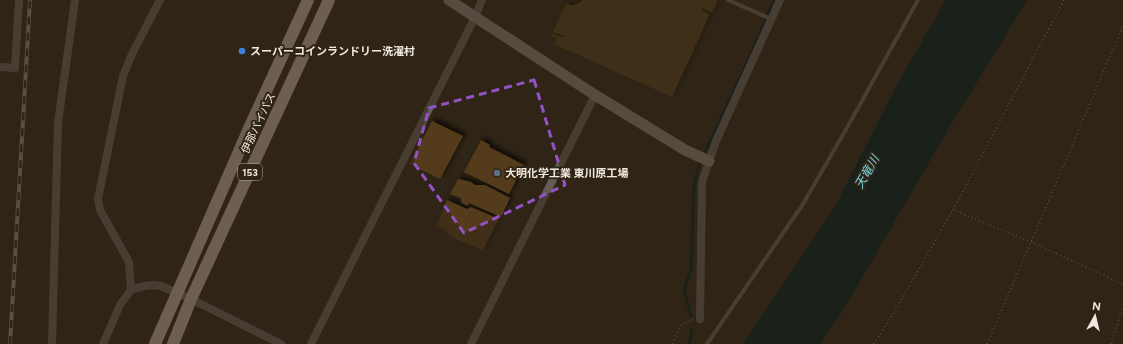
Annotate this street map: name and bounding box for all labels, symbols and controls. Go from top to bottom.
place label: スーパーコインランドリー洗濯村 [250,45,415,58]
marker: スーパーコインランドリー洗濯村 [237,46,247,56]
street label: 伊那バイパス [239,91,278,156]
water label: 天竜川 [852,151,883,191]
road number: 153 [238,164,262,180]
place label: 大明化学工業 東川原工場 [505,167,629,180]
marker: 大明化学工業 東川原工場 [492,168,502,178]
north arrow [1075,296,1115,336]
text: N [1091,300,1101,314]

